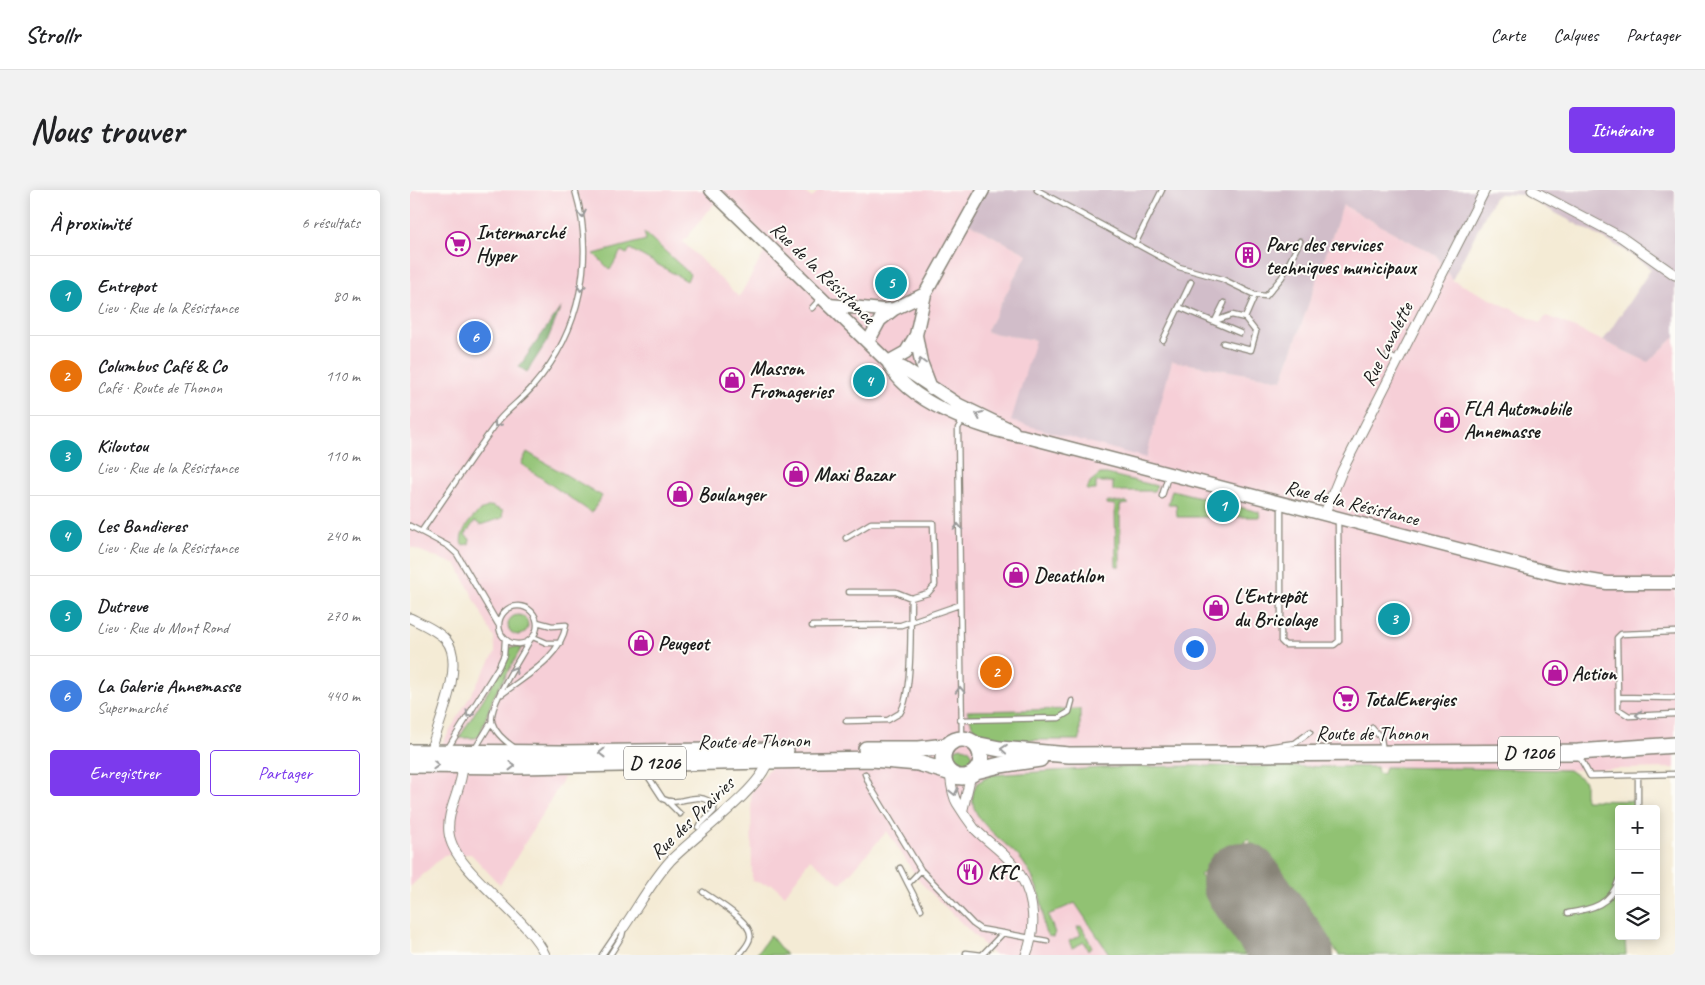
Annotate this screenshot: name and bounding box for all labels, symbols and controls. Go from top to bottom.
text: Strollr [25,20,80,50]
text: Carte [1491,24,1525,46]
text: Calques [1553,24,1598,46]
text: Partager [1626,24,1680,46]
button: Itinéraire [1569,107,1675,153]
text: Nous trouver [30,108,184,153]
text: À proximité [50,210,130,236]
one-way arrow [576,210,587,219]
text: 6 résultats [301,213,360,233]
street label: Rue de la Résistance [765,216,882,331]
place label: Intermarché Hyper [476,220,568,268]
supermarket icon: Intermarché Hyper [445,231,471,257]
place label: Parc des services techniques municipaux [1266,232,1418,280]
building icon: Parc des services techniques municipaux [1235,242,1261,268]
pin: 5 [875,264,907,302]
text: Entrepot [97,274,156,298]
one-way arrow [576,284,587,292]
text: 1 [62,286,70,306]
text: 80 m [333,286,360,306]
street label: Rue Lavalette [1355,297,1419,390]
text: Lieu · Rue de la Résistance [97,298,238,318]
pin: 6 [459,318,491,356]
text: Columbus Café & Co [97,354,227,378]
place label: Masson Fromageries [750,356,835,404]
one-way arrow [917,359,927,367]
pin: 4 [853,362,885,400]
text: 2 [62,366,70,386]
text: 110 m [326,366,360,386]
shop icon: Masson Fromageries [719,367,745,393]
text: Café · Route de Thonon [97,378,222,398]
place label: FLA Automobile Annemasse [1464,396,1572,444]
shop icon: FLA Automobile Annemasse [1434,407,1460,433]
one-way arrow [975,410,984,421]
one-way arrow [494,418,503,428]
text: Kiloutou [97,434,148,458]
text: 3 [62,446,70,466]
text: 110 m [326,446,360,466]
text: Lieu · Rue de la Résistance [97,458,238,478]
shop icon: Maxi Bazar [783,461,809,487]
place label: Maxi Bazar [814,462,897,487]
street label: Rue de la Résistance [1283,474,1423,532]
shop icon: Boulanger [667,481,693,507]
place label: Boulanger [698,482,768,507]
pin: 1 [1207,487,1239,525]
text: Les Bandieres [97,514,187,538]
one-way arrow [953,523,964,531]
text: 4 [62,526,70,546]
text: 240 m [326,526,360,546]
text: Lieu · Rue de la Résistance [97,538,238,558]
shop icon: Decathlon [1003,562,1029,588]
place label: Decathlon [1034,563,1105,588]
place label: L'Entrepôt du Bricolage [1234,584,1318,632]
text: Dutreve [97,594,147,618]
shop icon: L'Entrepôt du Bricolage [1203,595,1229,621]
pin: 3 [1378,600,1410,638]
text: 5 [63,606,69,626]
text: 270 m [326,606,360,626]
text: Lieu · Rue du Mont Rond [97,618,229,638]
shop icon: Peugeot [628,630,654,656]
place label: Peugeot [658,631,711,656]
your location [1182,636,1208,662]
pin: 2 [980,653,1012,691]
shop icon: Action [1542,660,1568,686]
place label: Action [1572,661,1618,686]
one-way arrow [507,667,517,676]
text: La Galerie Annemasse [97,674,240,698]
text: 6 [62,686,70,706]
text: 440 m [326,686,360,706]
one-way arrow [955,686,965,694]
supermarket icon: TotalEnergies [1333,686,1359,712]
place label: TotalEnergies [1364,687,1458,712]
text: Supermarché [97,698,167,718]
one-way arrow [465,709,475,718]
one-way arrow [1635,710,1643,720]
street label: Route de Thonon [1316,721,1429,746]
street label: Route de Thonon [698,728,811,754]
road number: D 1206 [1498,736,1560,770]
one-way arrow [1000,744,1008,755]
road number: D 1206 [624,746,686,780]
one-way arrow [597,747,605,758]
button: Enregistrer [50,750,200,796]
button: Partager [210,750,360,796]
one-way arrow [433,760,441,770]
one-way arrow [508,761,516,771]
street label: Rue des Prairies [644,770,741,865]
one-way arrow [948,788,959,797]
map controls [1615,805,1660,940]
button: + [1615,805,1660,850]
button: − [1615,850,1660,895]
restaurant icon: KFC [957,859,983,885]
place label: KFC [988,860,1021,885]
button: layers [1615,895,1660,940]

